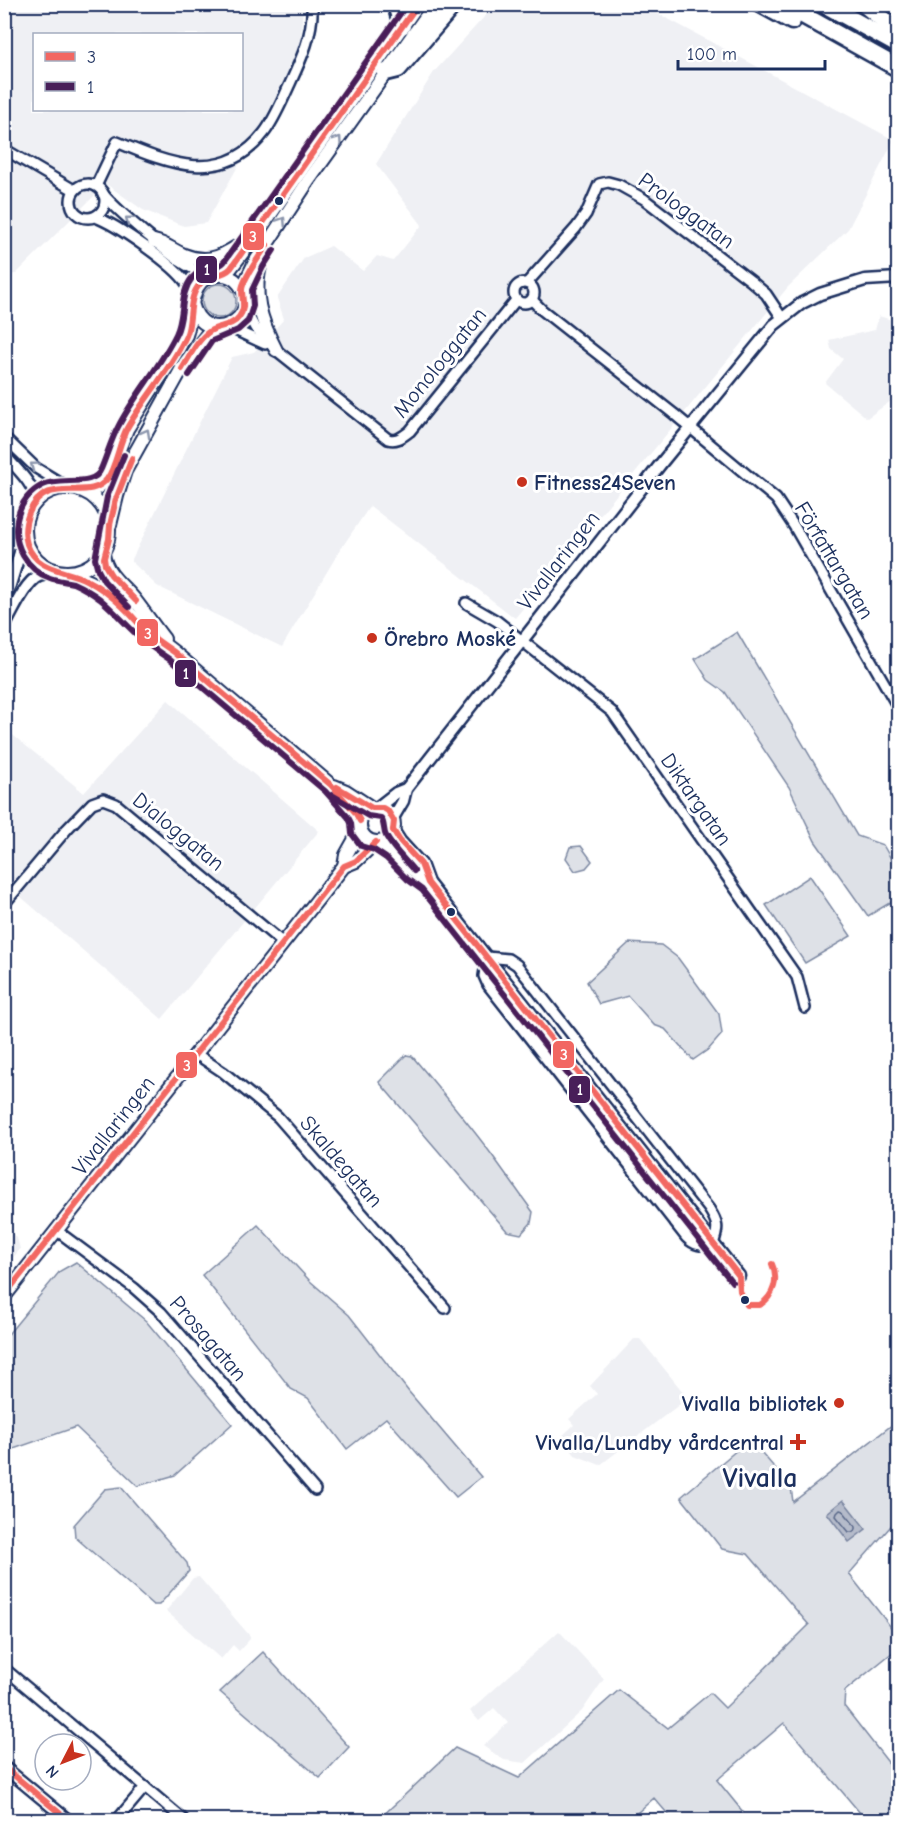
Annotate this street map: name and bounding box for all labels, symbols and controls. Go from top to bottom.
legend [33,33,243,111]
scale bar [678,33,825,71]
text: 100 m [687,44,737,65]
text: 3 [87,47,96,68]
text: 1 [87,77,94,98]
one-way arrow [331,135,342,146]
street label: Prologgatan [633,167,740,254]
unlabelled marker [273,195,285,207]
one-way arrow [125,216,136,227]
one-way arrow [275,217,287,227]
line badge: 3 [242,222,265,251]
text: 3 [249,228,257,246]
line badge: 1 [195,255,218,284]
text: 1 [204,261,210,279]
street label: Monologgatan [387,302,492,423]
one-way arrow [139,429,150,439]
one-way arrow [30,462,41,473]
place label: Fitness24Seven [534,470,676,496]
marker: Fitness24Seven [515,475,529,489]
street label: Författargatan [789,497,879,624]
street label: Vivallaringen [512,506,606,615]
line badge: 3 [136,618,159,647]
text: 3 [144,625,152,643]
place label: Örebro Moské [384,626,516,652]
marker: Örebro Moské [365,631,379,645]
line badge: 1 [174,659,197,688]
text: 1 [183,665,189,683]
street label: Diktargatan [655,748,737,851]
street label: Dialoggatan [127,787,229,877]
unlabelled marker [445,906,457,918]
line badge: 3 [552,1040,575,1069]
text: 3 [560,1046,568,1064]
line badge: 3 [175,1051,198,1079]
text: 3 [183,1057,191,1075]
street label: Vivallaringen [67,1071,161,1180]
line badge: 1 [568,1075,591,1104]
text: 1 [577,1081,583,1099]
street label: Skaldegatan [294,1110,388,1213]
street label: Prosagatan [164,1291,252,1387]
unlabelled marker [739,1294,751,1306]
place label: Vivalla bibliotek [682,1391,827,1417]
marker: Vivalla bibliotek [832,1396,846,1410]
place label: Vivalla/Lundby vårdcentral [535,1430,784,1456]
marker: Vivalla/Lundby vårdcentral [789,1433,807,1451]
district label: Vivalla [723,1462,797,1494]
north arrow [33,1732,93,1792]
text: N [42,1761,63,1781]

